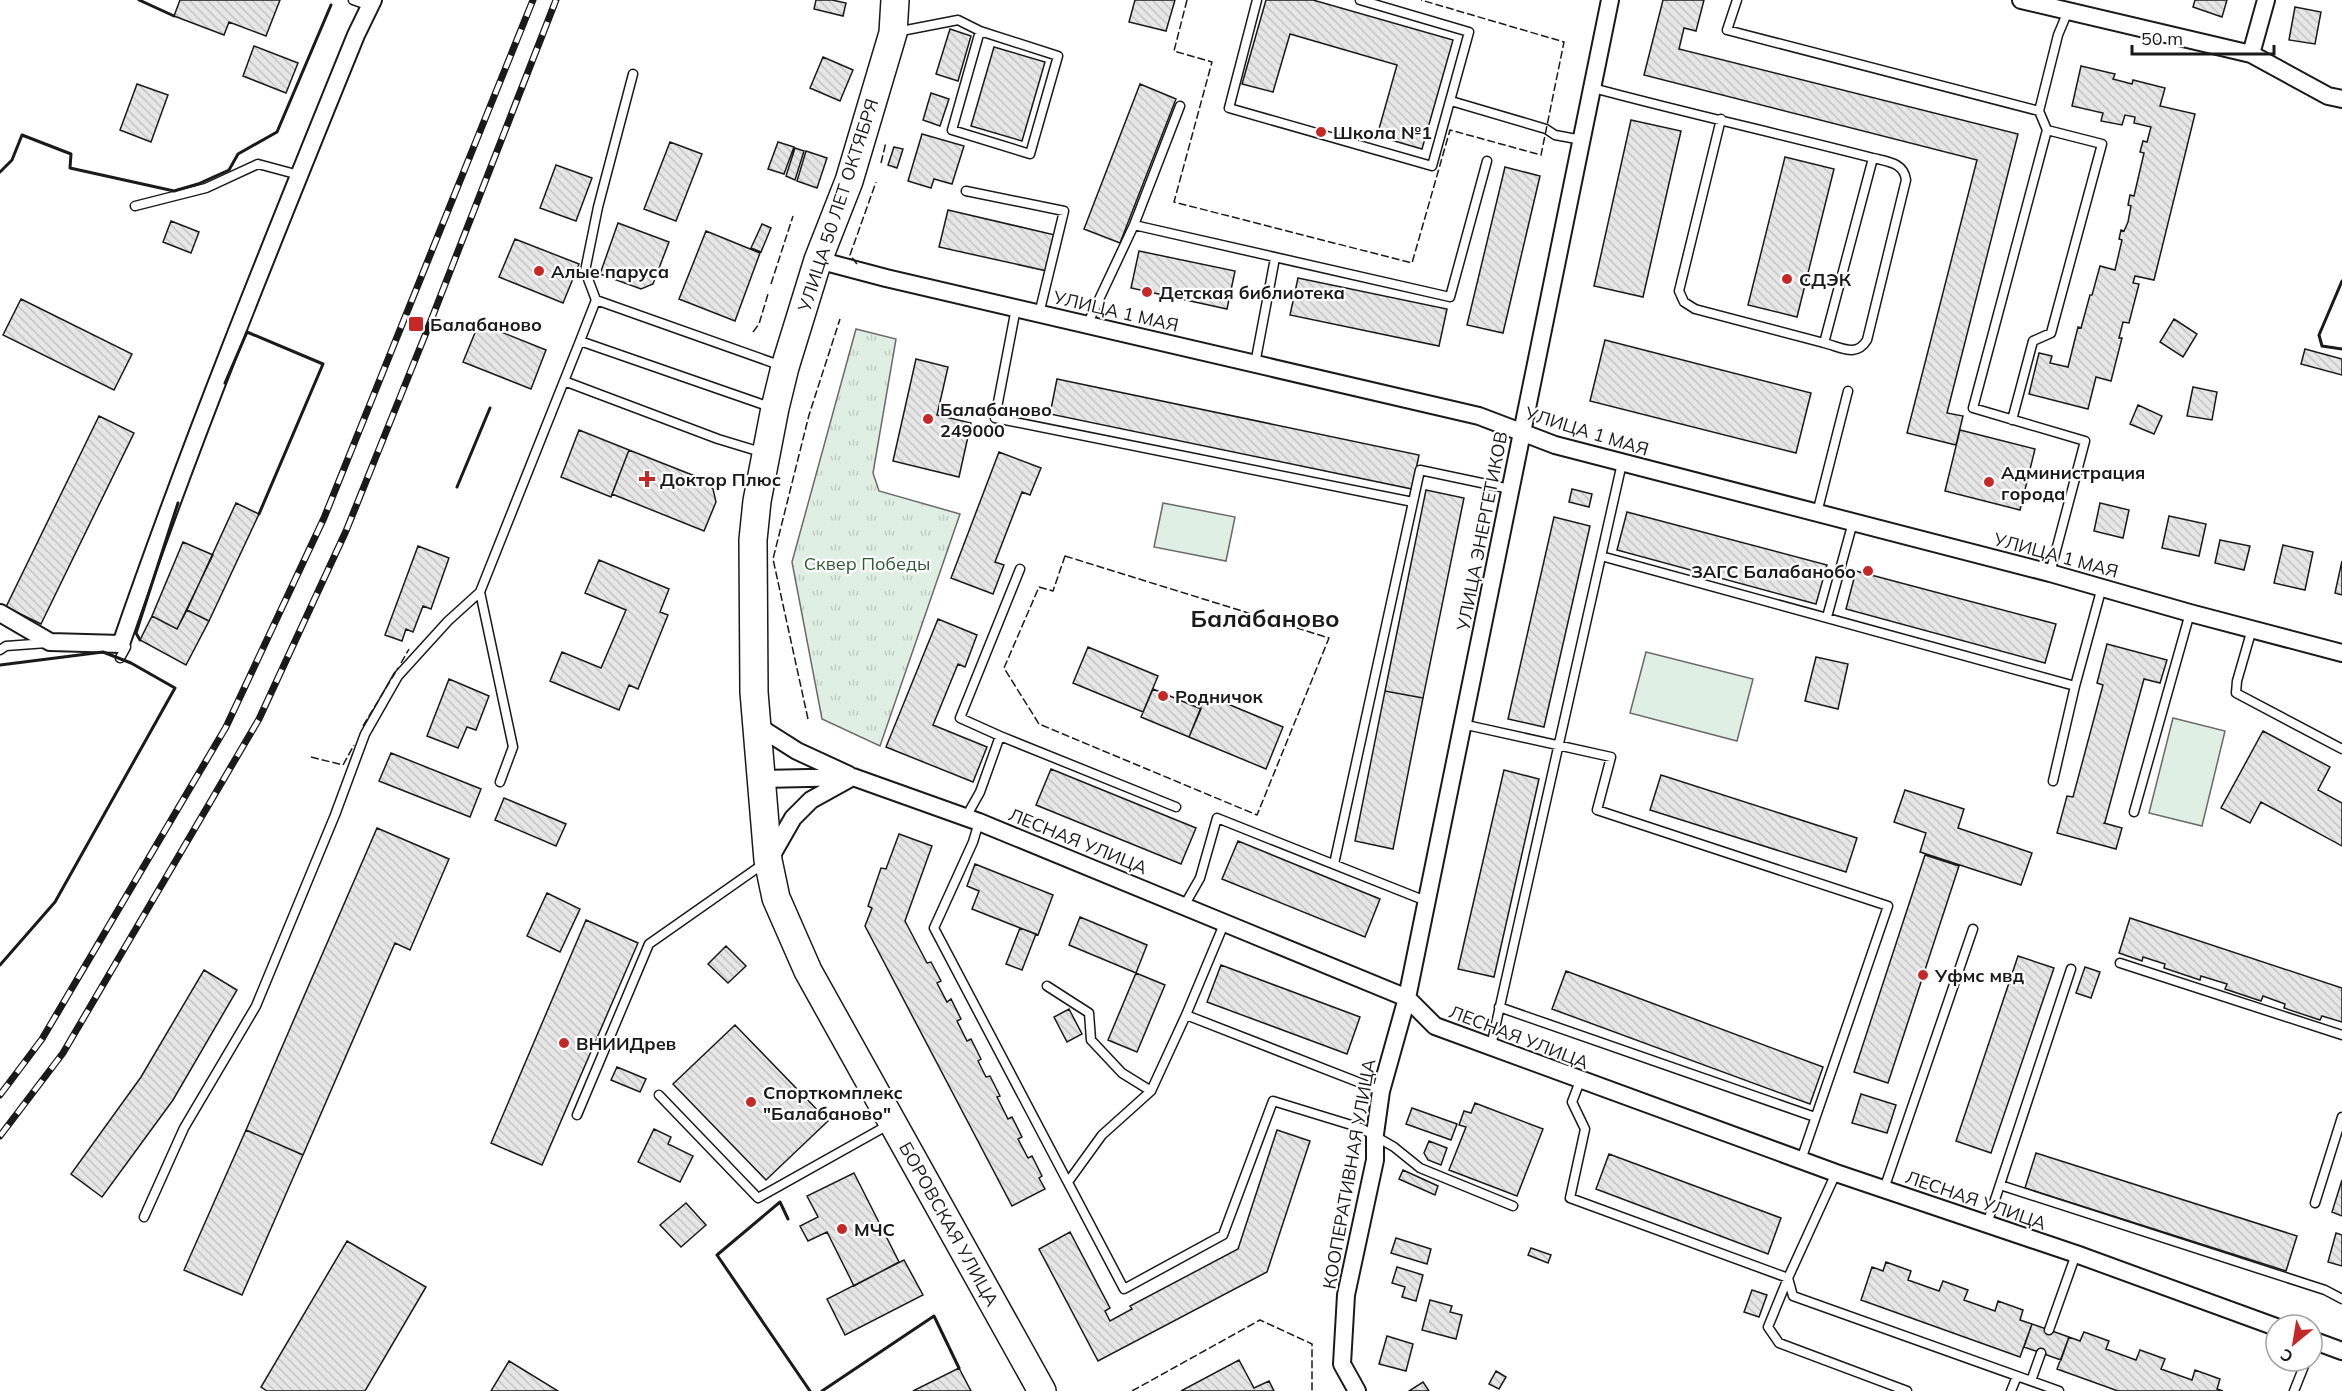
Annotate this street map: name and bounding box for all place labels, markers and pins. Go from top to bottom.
place label: Школа №1 [1333,121,1432,144]
marker: Школа №1 [1314,125,1328,139]
place label: Алые паруса [551,260,669,283]
marker: Алые паруса [532,264,546,278]
place label: СДЭК [1799,268,1852,291]
marker: СДЭК [1780,272,1794,286]
place label: Детская библиотека [1159,281,1345,304]
marker: Детская библиотека [1140,285,1154,299]
place label: Балабаново [430,313,542,336]
marker: Балабаново [407,315,425,333]
place label: Балабаново 249000 [940,398,1052,442]
marker: Балабаново 249000 [921,412,935,426]
place label: Администрация города [2001,461,2145,505]
place label: Доктор Плюс [660,468,781,491]
marker: Доктор Плюс [638,470,656,488]
marker: Администрация города [1982,475,1996,489]
place label: ЗАГС Балабанобо [1691,560,1856,583]
marker: ЗАГС Балабанобо [1861,564,1875,578]
place label: Родничок [1175,685,1264,708]
marker: Родничок [1156,689,1170,703]
place label: Уфмс мвд [1934,964,2025,987]
marker: Уфмс мвд [1916,968,1930,982]
place label: ВНИИДрев [576,1032,676,1055]
marker: ВНИИДрев [557,1036,571,1050]
place label: Спорткомплекс "Балабаново" [763,1081,903,1125]
marker: Спорткомплекс "Балабаново" [744,1095,758,1109]
place label: МЧС [854,1218,895,1241]
marker: МЧС [835,1222,849,1236]

